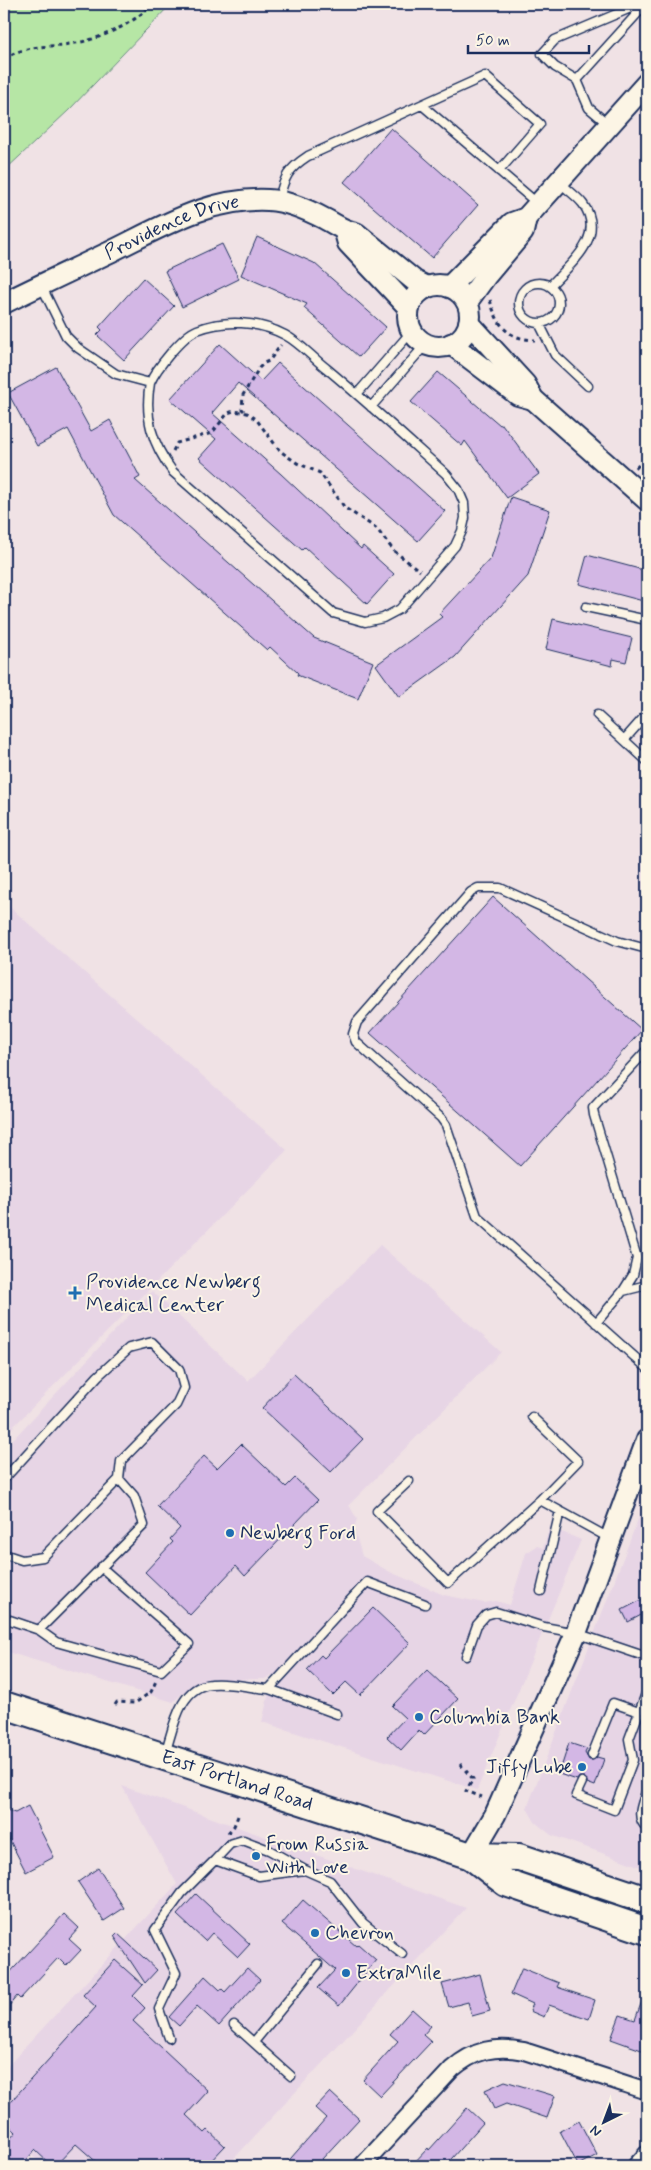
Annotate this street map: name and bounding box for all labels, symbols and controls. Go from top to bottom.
scale bar [468,22,590,54]
text: 50 m [476,31,510,51]
street label: Providence Drive [100,188,241,266]
place label: Providence Newberg Medical Center [86,1269,261,1319]
marker: Providence Newberg Medical Center [68,1286,82,1300]
place label: Newberg Ford [240,1520,356,1549]
marker: Newberg Ford [224,1527,236,1539]
place label: Columbia Bank [429,1704,560,1731]
marker: Columbia Bank [413,1711,425,1723]
street label: East Portland Road [158,1743,317,1818]
place label: Jiffy Lube [486,1754,572,1781]
marker: Jiffy Lube [576,1761,588,1773]
place label: From Russia With Love [266,1831,369,1881]
marker: From Russia With Love [250,1850,262,1862]
place label: Chevron [325,1920,394,1947]
marker: Chevron [309,1927,321,1939]
place label: ExtraMile [356,1960,442,1987]
marker: ExtraMile [340,1967,352,1979]
north arrow [578,2098,628,2148]
text: N [586,2121,605,2141]

